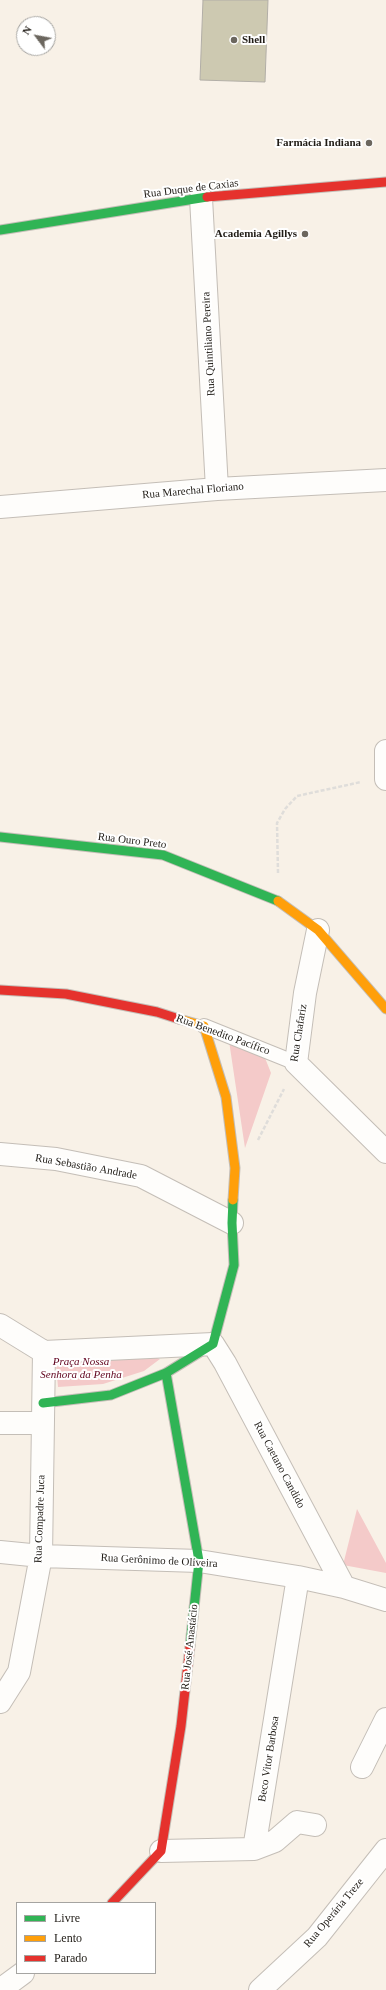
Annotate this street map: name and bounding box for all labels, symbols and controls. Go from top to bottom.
north arrow [16,16,56,56]
text: N [19,24,34,37]
place label: Shell [242,33,265,47]
marker: Shell [229,35,239,45]
place label: Farmácia Indiana [276,136,361,150]
marker: Farmácia Indiana [364,138,374,148]
street label: Rua Duque de Caxias [143,177,239,201]
place label: Academia Agillys [215,227,297,241]
marker: Academia Agillys [300,229,310,239]
street label: Rua Quintiliano Pereira [200,291,218,397]
street label: Rua Marechal Floriano [142,480,244,502]
street label: Rua Ouro Preto [97,830,167,852]
street label: Rua Chafariz [288,1003,310,1063]
street label: Rua Benedito Pacífico [174,1012,272,1058]
street label: Rua Sebastião Andrade [34,1152,138,1182]
park label: Praça Nossa Senhora da Penha [40,1355,122,1381]
street label: Rua Caetano Candido [251,1419,307,1511]
street label: Rua Compadre Juca [32,1475,48,1563]
street label: Rua Gerônimo de Oliveira [100,1551,218,1571]
street label: Rua José Anastácio [179,1603,201,1691]
street label: Beco Vitor Barbosa [256,1715,282,1803]
street label: Rua Operária Treze [301,1876,367,1950]
legend [16,1902,156,1974]
text: Livre [54,1911,80,1925]
text: Lento [54,1931,82,1945]
text: Parado [54,1951,87,1965]

